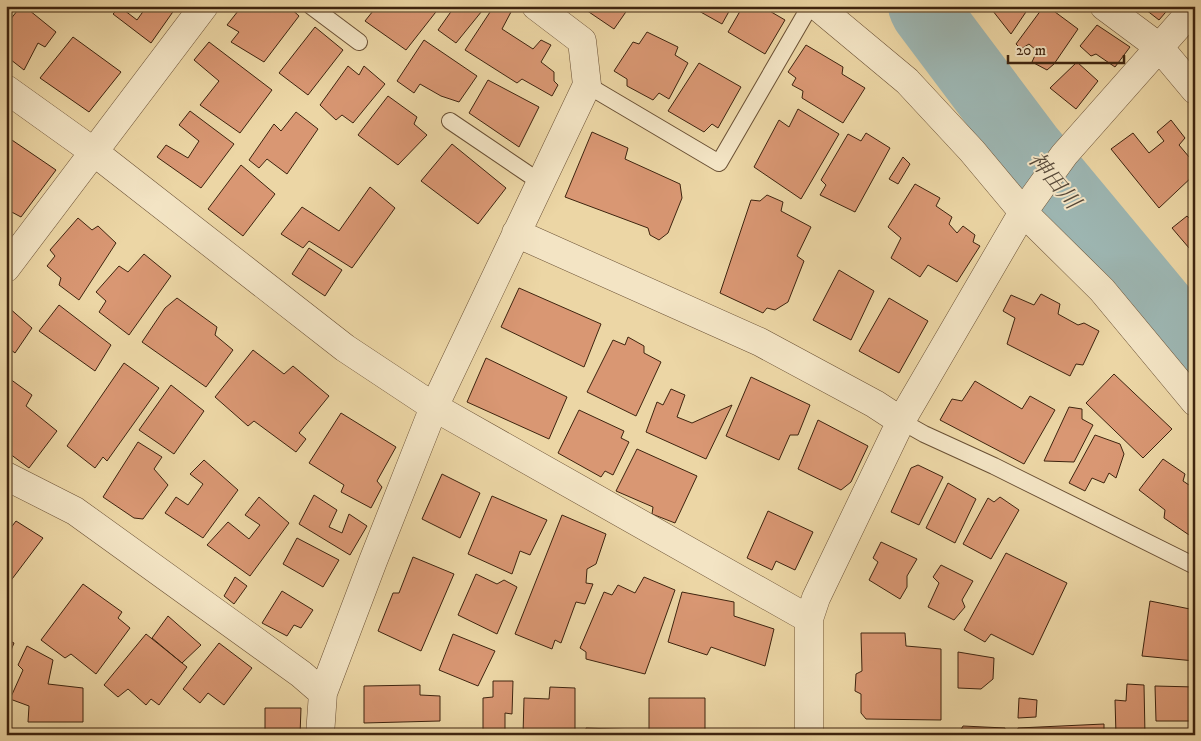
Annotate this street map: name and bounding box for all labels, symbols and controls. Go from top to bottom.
scale bar [1008,32,1125,64]
text: 20 m [1016,41,1046,60]
water label: 神田川 [1022,147,1087,216]

